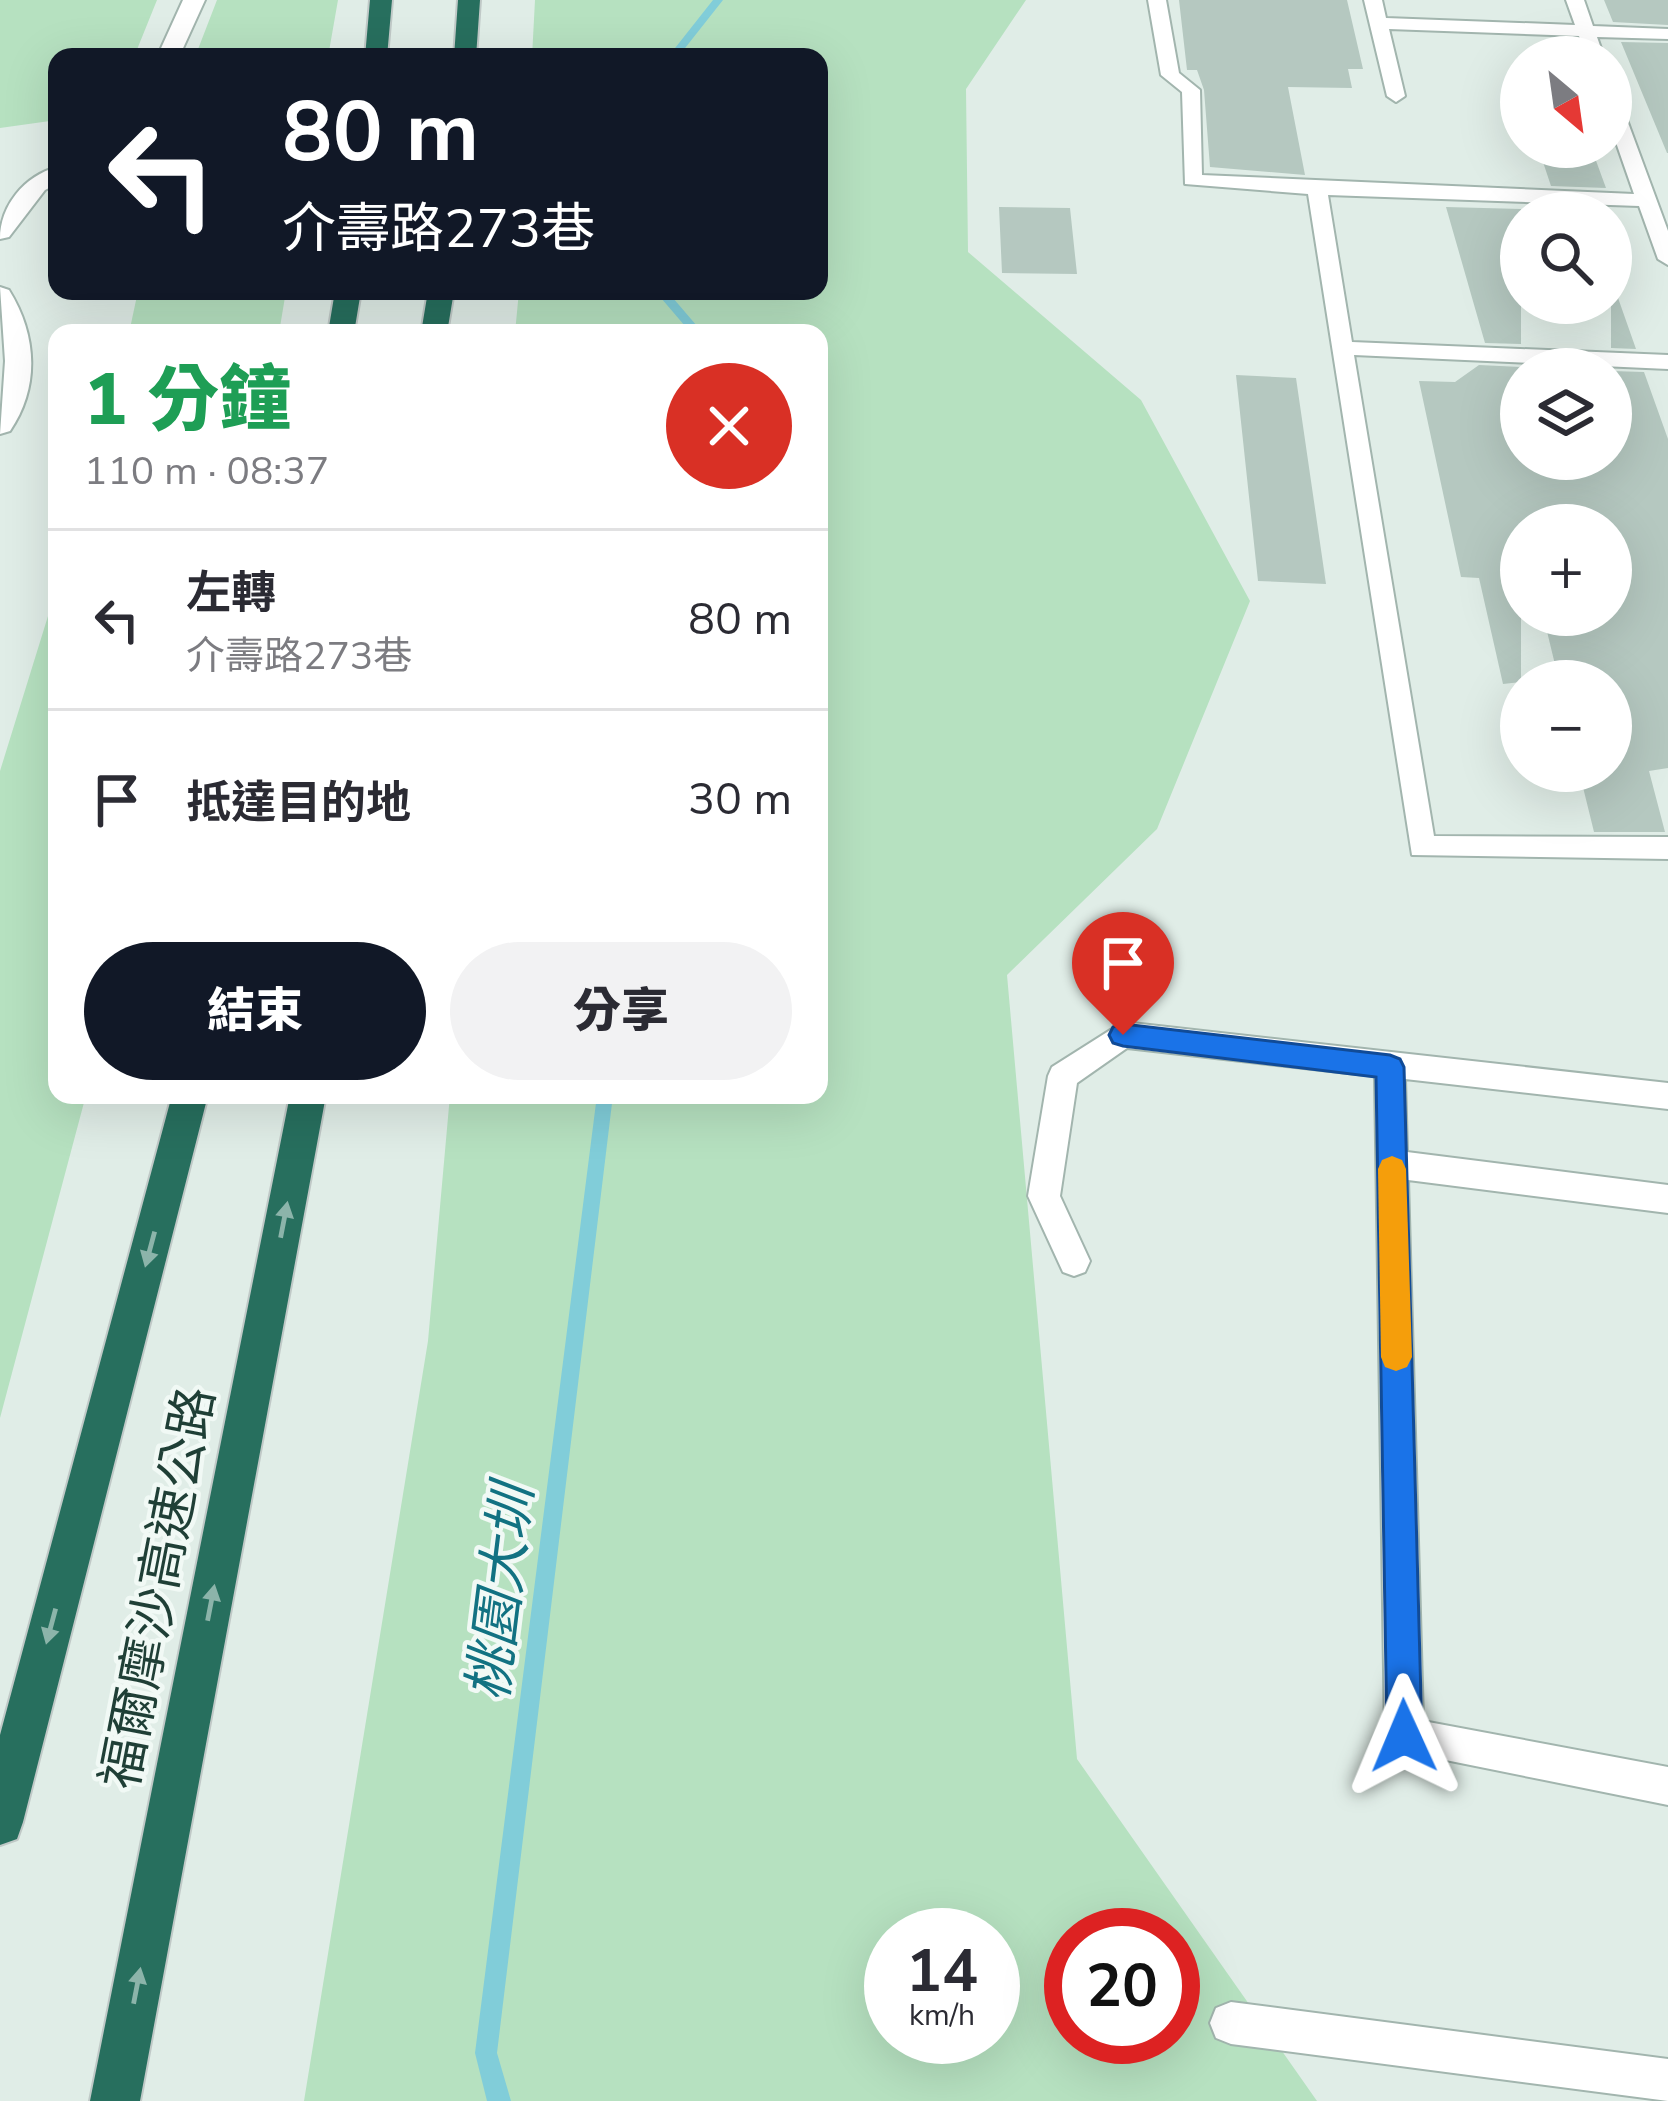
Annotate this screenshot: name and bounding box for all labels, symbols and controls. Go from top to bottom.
north arrow [1500,36,1632,168]
map controls [1500,36,1632,792]
text: 80 m [282,75,479,190]
icon: left [84,96,240,252]
text: 介壽路273巷 [282,192,595,266]
button: search [1500,192,1632,324]
button: layers [1500,348,1632,480]
text: 1 分鐘 [84,351,291,449]
button: close [666,363,792,489]
text: 110 m · 08:37 [84,445,329,498]
button: + [1500,504,1632,636]
text: 左轉 [186,563,276,624]
icon: left [84,587,150,653]
text: 80 m [688,589,792,650]
text: 介壽路273巷 [186,630,412,683]
button: − [1500,660,1632,792]
icon: arrive [84,767,150,833]
text: 30 m [688,769,792,830]
text: 抵達目的地 [186,773,411,834]
pin [1072,912,1174,1035]
icon: arrive [1090,930,1156,996]
button: 結束 [84,942,426,1080]
button: 分享 [450,942,792,1080]
one-way arrow [275,1201,294,1238]
one-way arrow [140,1230,159,1267]
street label: 福爾摩沙高速公路 [85,1381,231,1795]
water label: 桃園大圳 [451,1474,552,1705]
one-way arrow [202,1584,221,1621]
one-way arrow [41,1608,60,1645]
position arrow [1341,1673,1467,1799]
speed limit sign: 20 [1044,1908,1200,2064]
text: 14 [906,1930,978,2012]
one-way arrow [128,1967,147,2004]
text: km/h [909,1995,975,2036]

